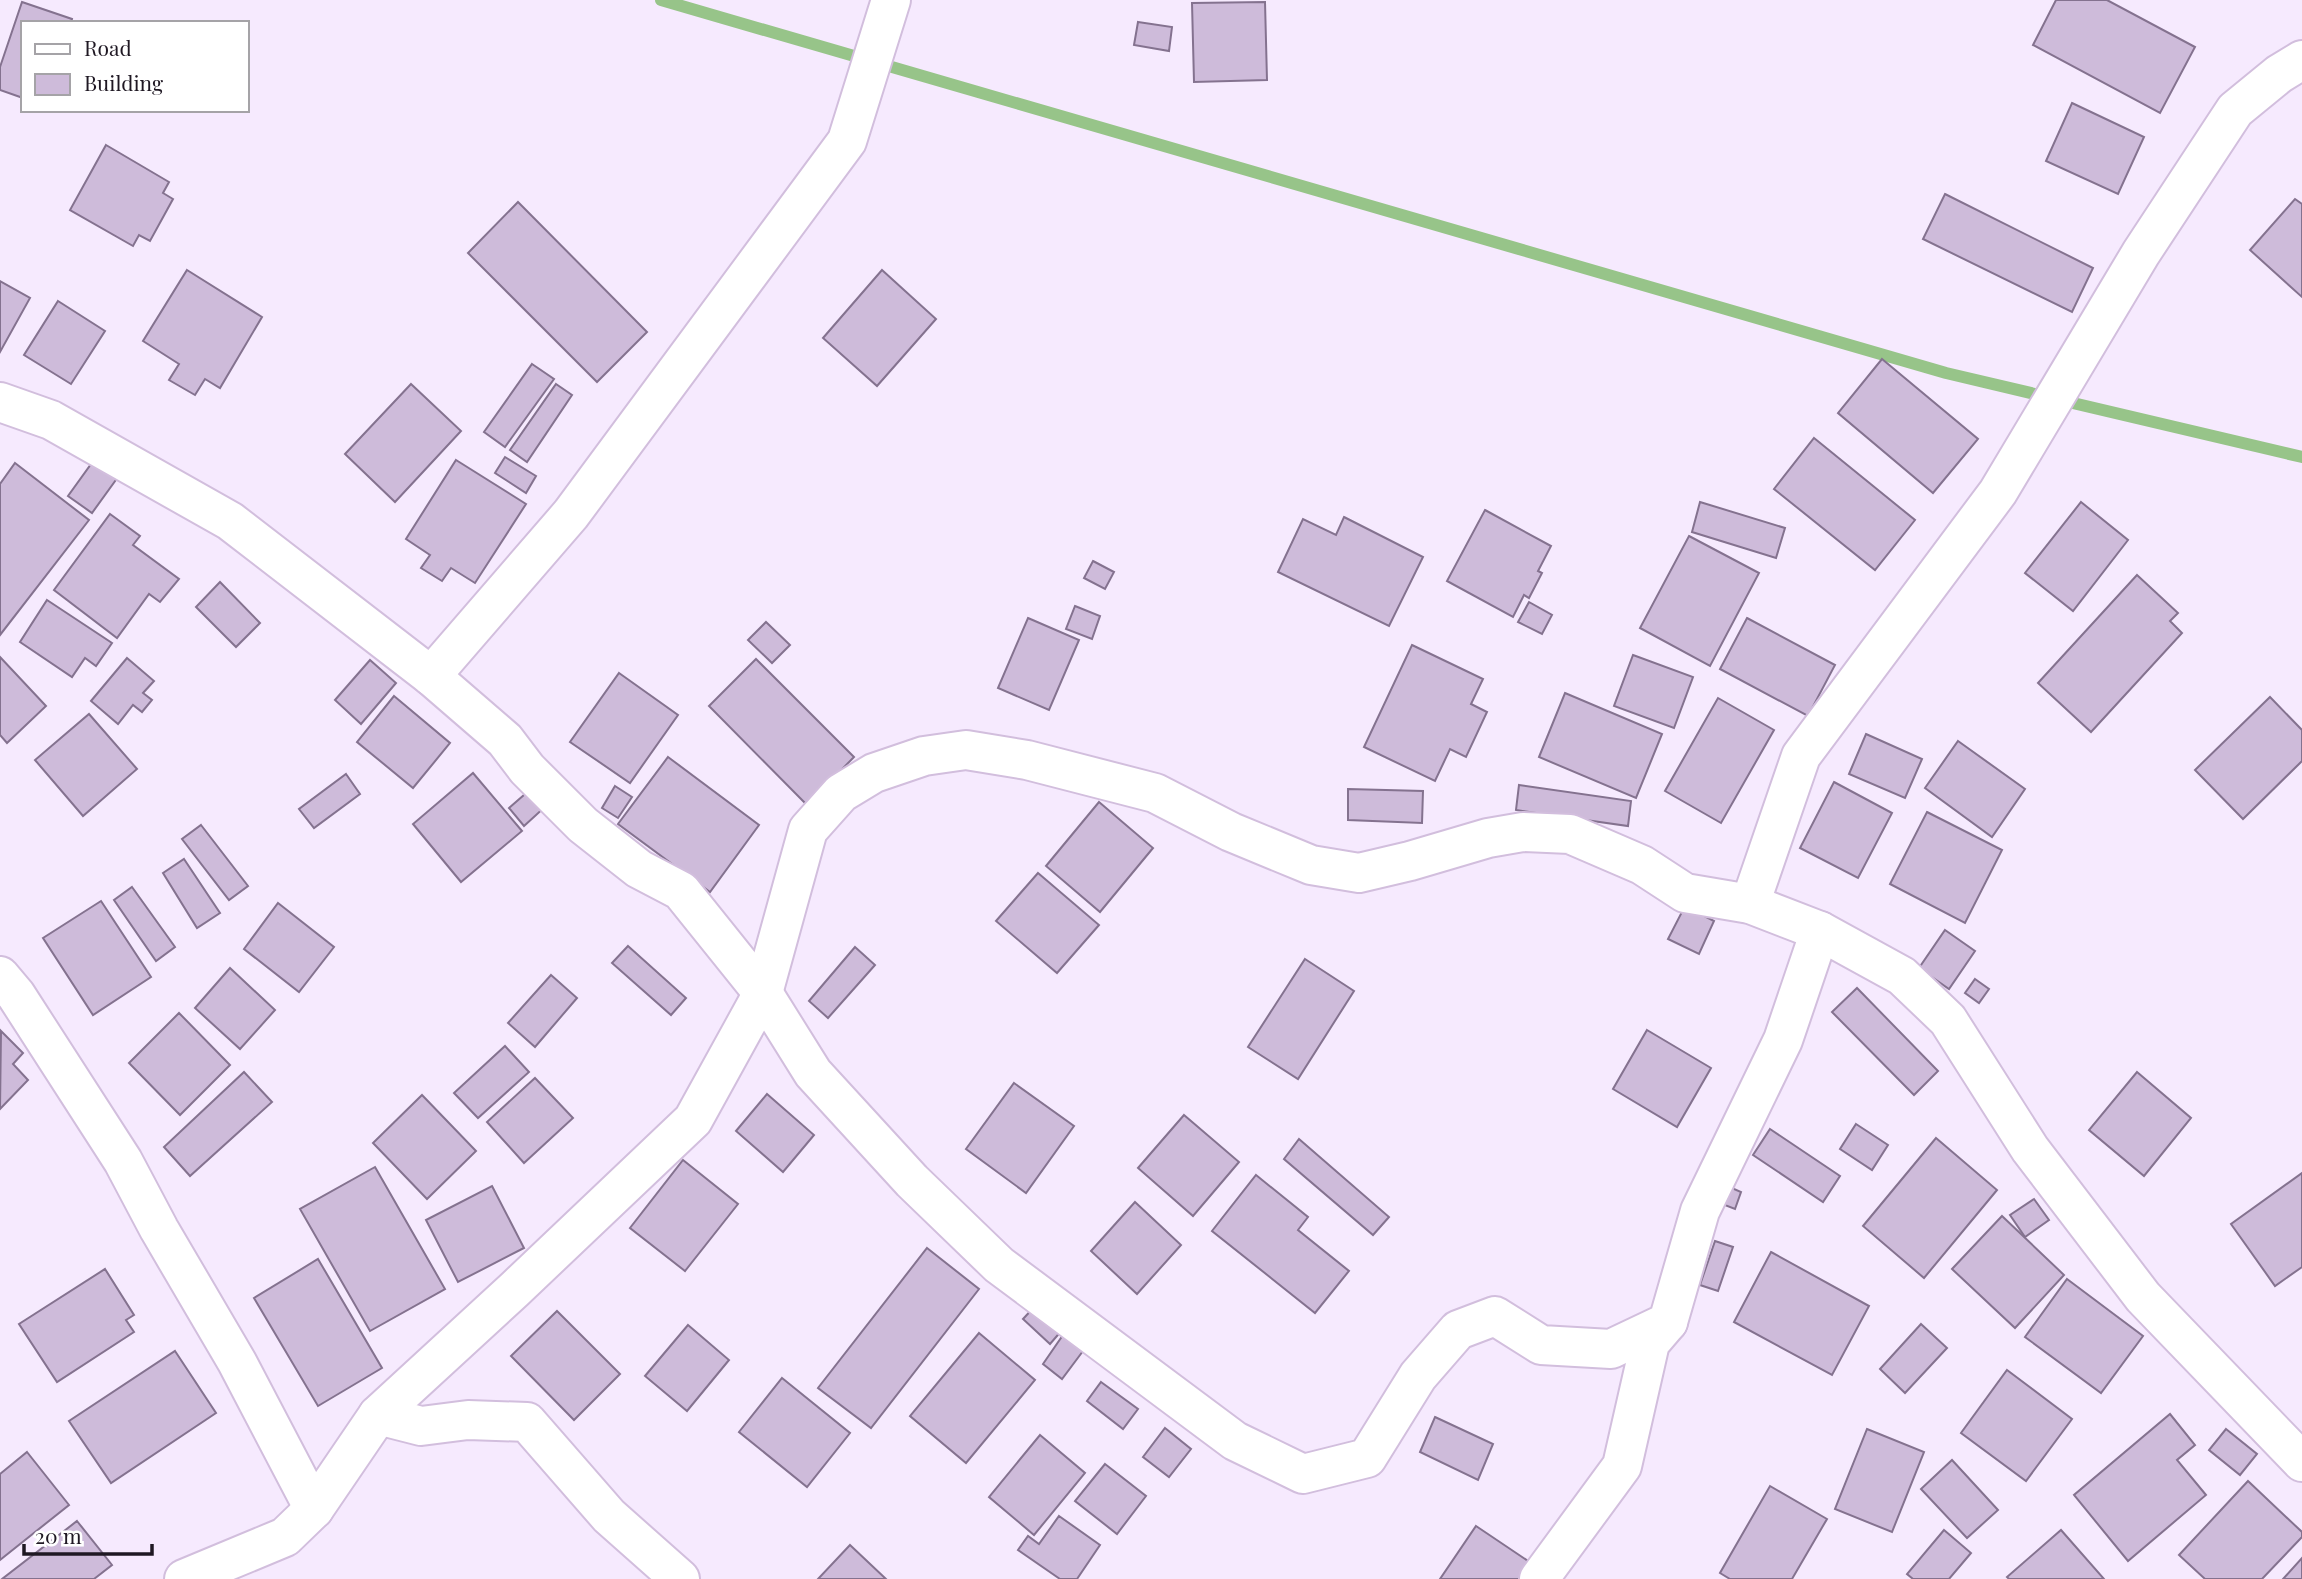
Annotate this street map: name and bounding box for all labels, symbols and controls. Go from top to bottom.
legend [21,21,248,112]
text: Road [84,33,132,61]
text: Building [84,68,163,96]
scale bar [24,1512,152,1556]
text: 20 m [35,1521,82,1549]

